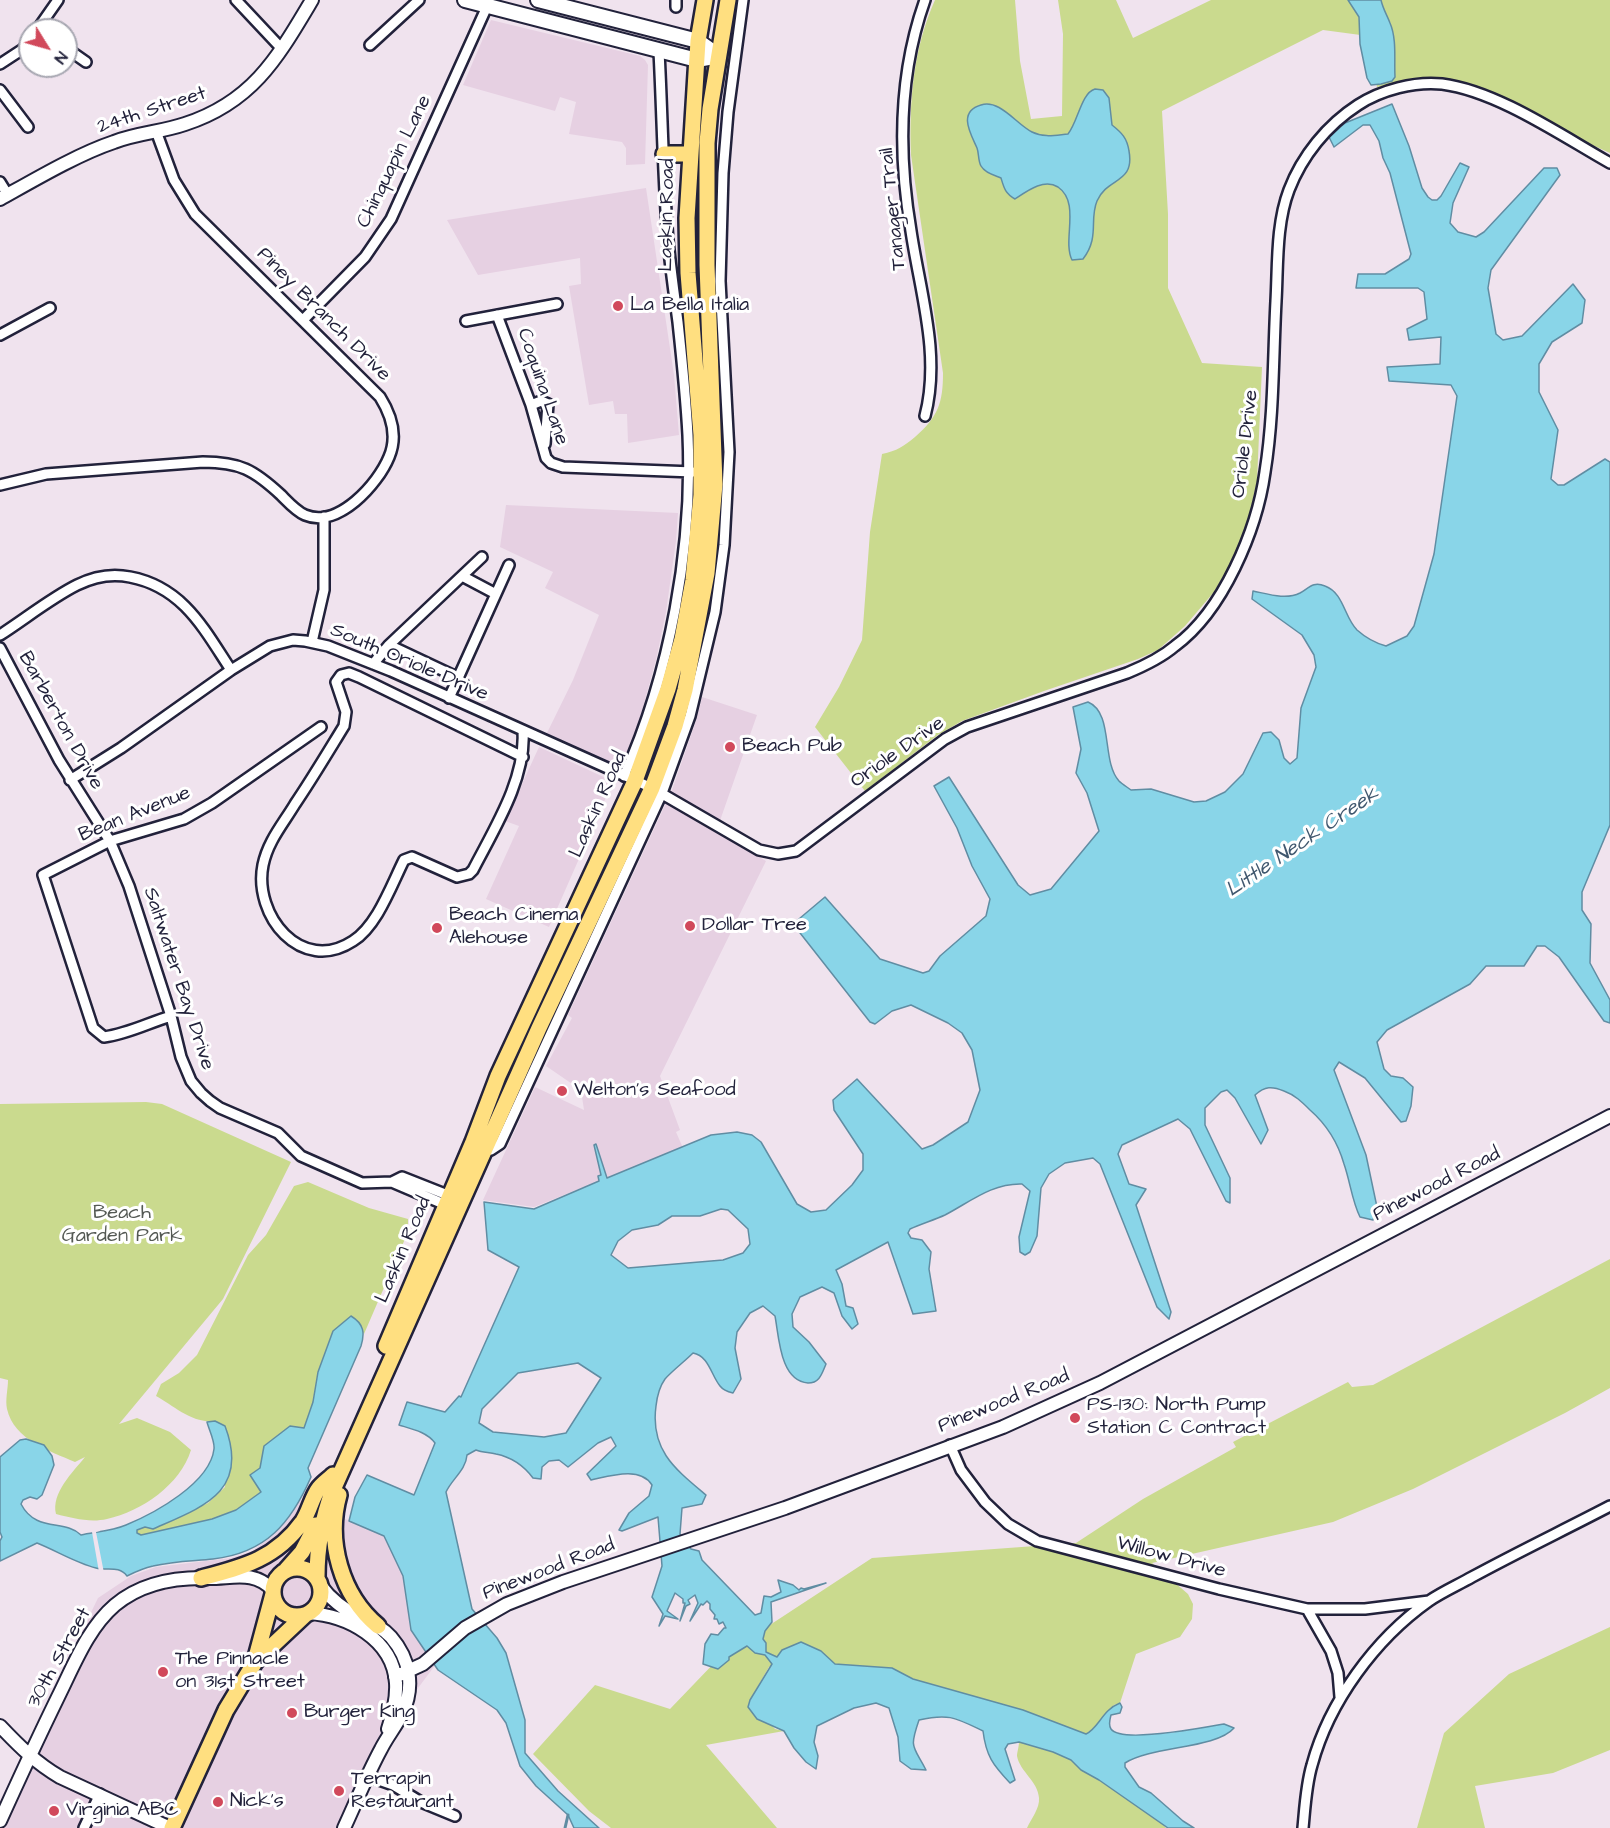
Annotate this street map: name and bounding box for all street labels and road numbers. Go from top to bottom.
street label: 24th Street [95,82,209,140]
street label: Chinquapin Lane [352,92,438,232]
street label: Tanager Trail [876,147,912,271]
street label: Laskin Road [655,158,681,272]
street label: Piney Branch Drive [251,243,395,387]
street label: Coquina Lane [511,325,573,449]
street label: Oriole Drive [1227,388,1265,500]
street label: South Oriole Drive [326,619,492,707]
street label: Barberton Drive [12,648,108,794]
street label: Oriole Drive [847,712,949,794]
street label: Laskin Road [565,748,633,862]
street label: Bean Avenue [76,782,194,848]
street label: Saltwater Bay Drive [137,885,219,1073]
street label: Pinewood Road [1369,1143,1505,1227]
street label: Laskin Road [371,1193,437,1307]
street label: Pinewood Road [935,1365,1073,1439]
street label: Willow Drive [1114,1532,1228,1584]
street label: Pinewood Road [480,1534,618,1606]
street label: 30th Street [23,1604,97,1712]

